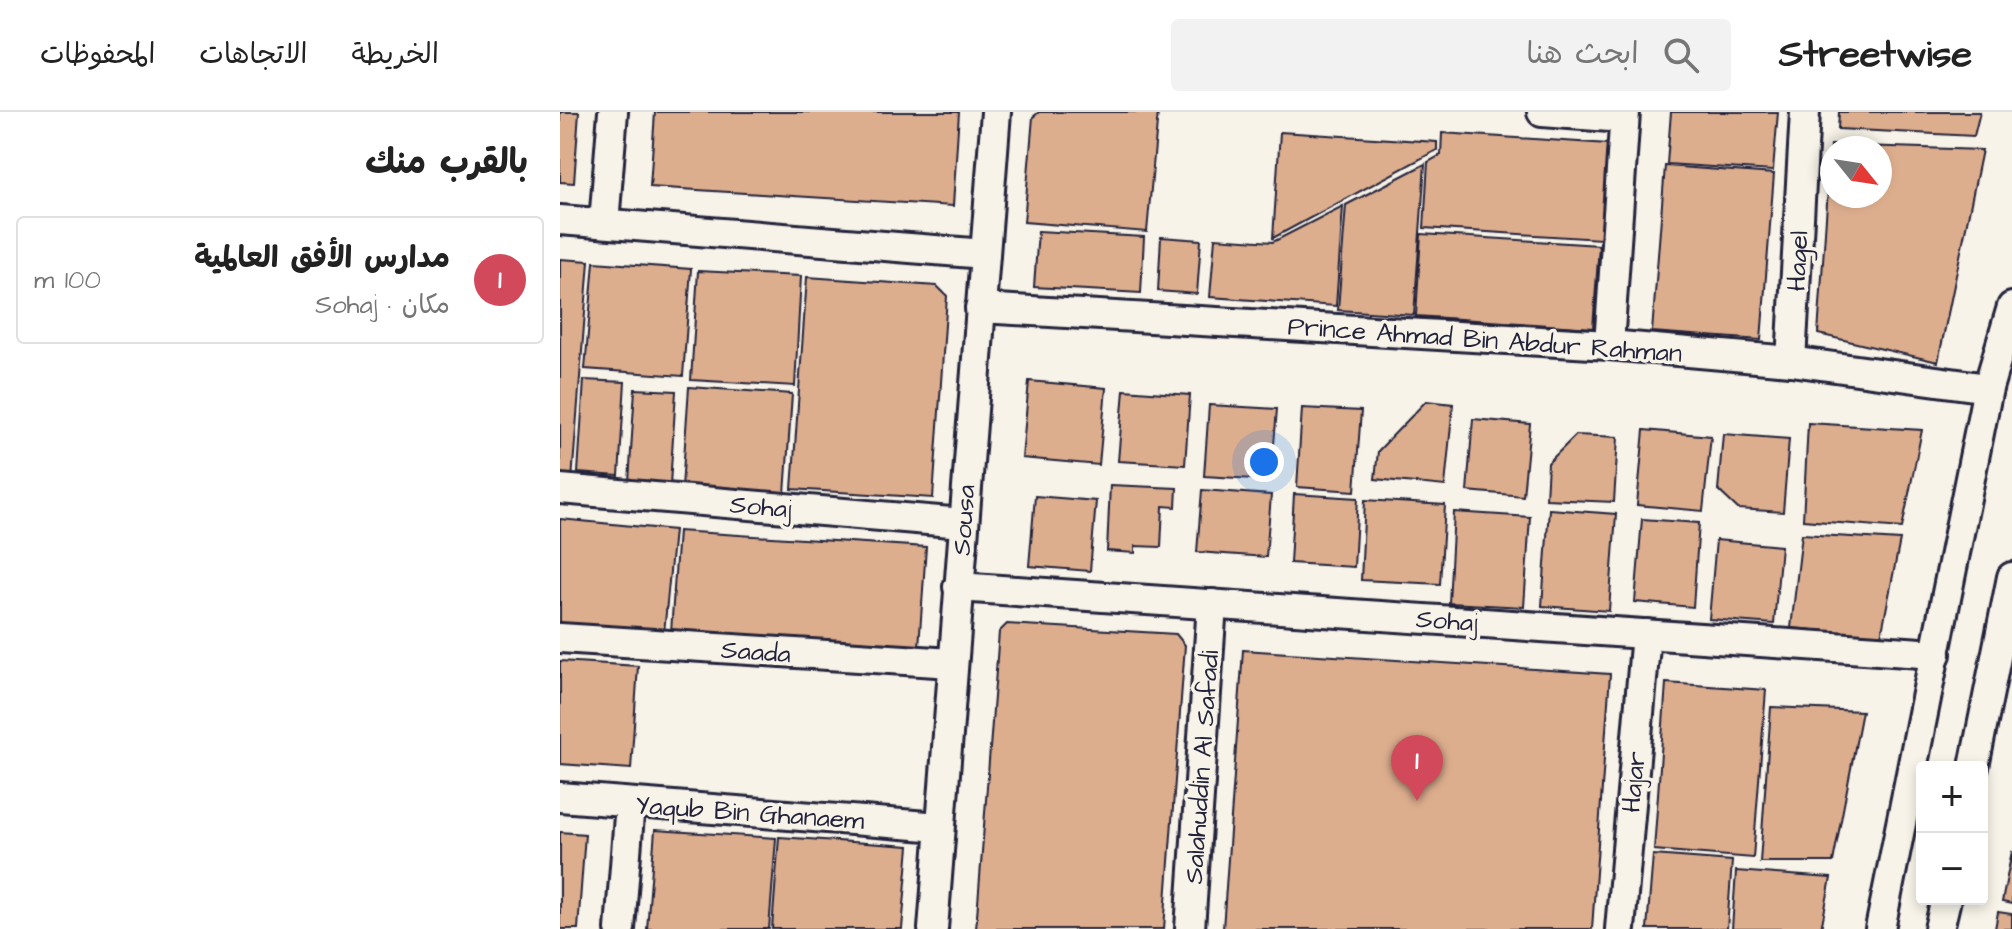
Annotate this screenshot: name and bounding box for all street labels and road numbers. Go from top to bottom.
street label: Hagel [1778,230,1820,292]
street label: Prince Ahmad Bin Abdur Rahman [1287,308,1683,372]
street label: Sousa [944,483,984,557]
street label: Sohaj [728,486,794,528]
street label: Sohaj [1415,601,1480,641]
street label: Saada [720,632,792,672]
street label: Salahuddin Al Safadi [1176,649,1228,885]
street label: Hajar [1613,750,1655,814]
street label: Yaqub Bin Ghanaem [634,787,866,839]

